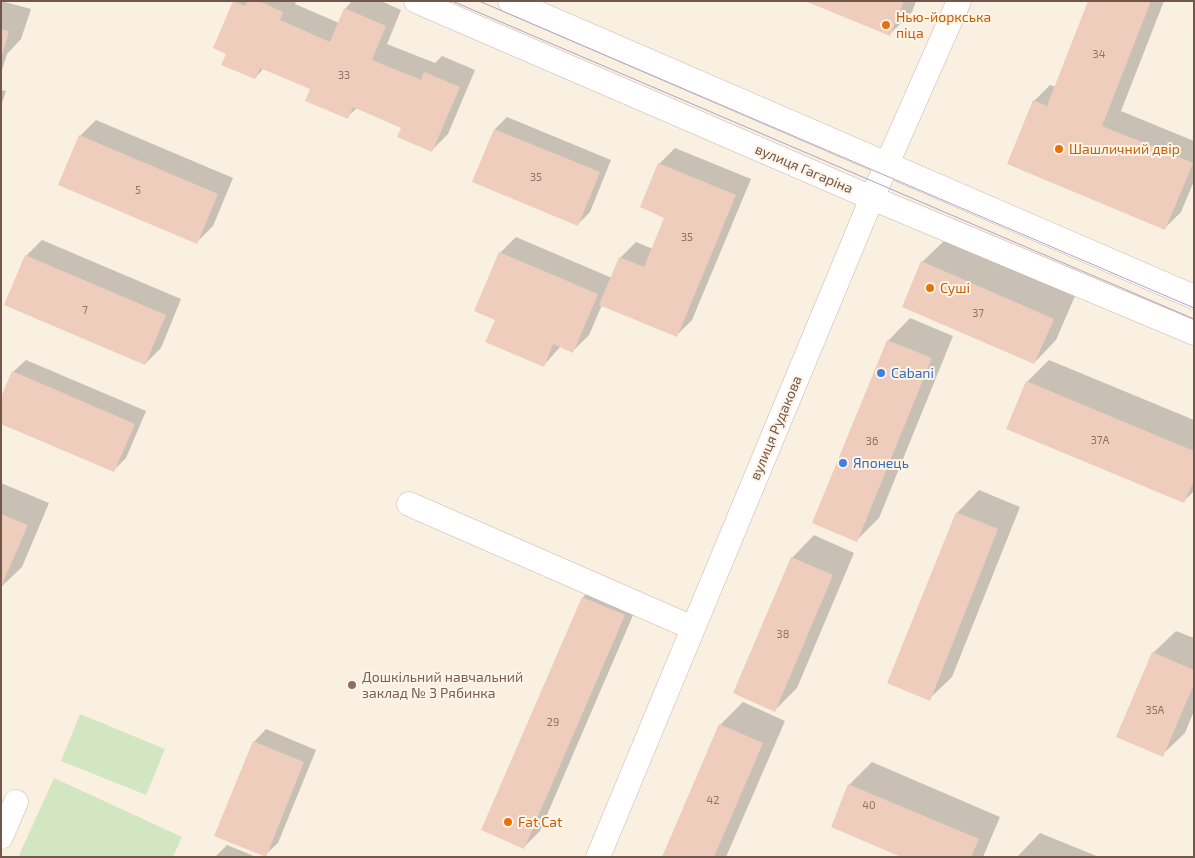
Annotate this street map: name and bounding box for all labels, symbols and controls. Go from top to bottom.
place label: Нью-йоркська піца [896,9,991,41]
marker: Нью-йоркська піца [880,19,892,31]
house number: 34 [1093,47,1105,61]
house number: 33 [338,68,350,82]
street label: вулиця Гагаріна [752,141,856,197]
place label: Шашличний двір [1069,141,1180,157]
marker: Шашличний двір [1053,143,1065,155]
house number: 35 [530,170,542,184]
house number: 5 [135,183,141,197]
house number: 35 [681,230,693,244]
place label: Суші [940,280,970,296]
marker: Суші [924,282,936,294]
house number: 7 [82,303,88,317]
house number: 37 [972,306,984,320]
place label: Cabani [891,365,934,381]
marker: Cabani [875,367,887,379]
street label: вулиця Рудакова [746,373,806,483]
house number: 37А [1091,433,1109,447]
house number: 36 [866,434,878,448]
place label: Японець [853,455,909,471]
marker: Японець [837,457,849,469]
house number: 38 [777,627,789,641]
place label: Дошкільний навчальний заклад № 3 Рябинка [362,669,523,702]
marker: Дошкільний навчальний заклад № 3 Рябинка [346,679,358,691]
house number: 35А [1146,703,1164,717]
house number: 29 [547,715,559,729]
house number: 42 [707,793,719,807]
house number: 40 [862,798,876,812]
place label: Fat Cat [518,814,562,830]
marker: Fat Cat [502,816,514,828]

